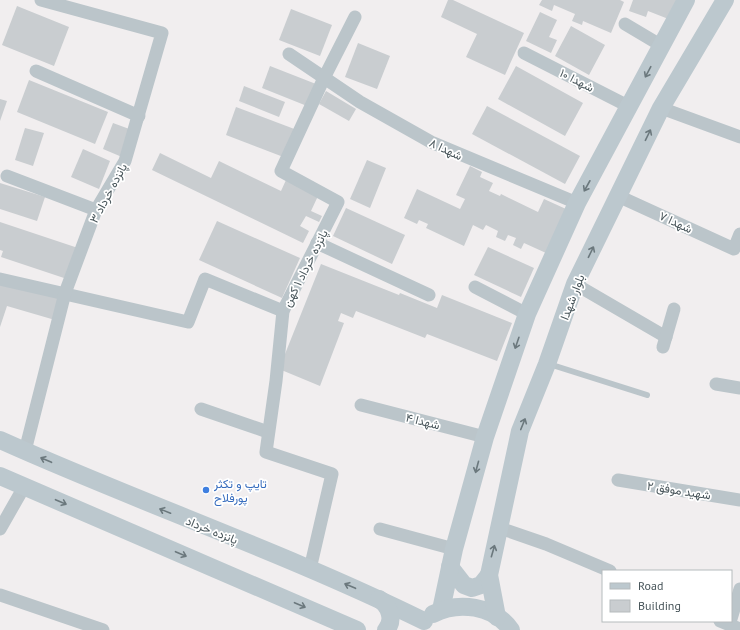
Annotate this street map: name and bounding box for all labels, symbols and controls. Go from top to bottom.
street label: شهدا ۱۰ [557,65,597,96]
one-way arrow [644,66,652,78]
one-way arrow [645,129,652,141]
street label: شهدا ۸ [427,135,465,164]
street label: پانزده خرداد ۳ [86,160,131,226]
one-way arrow [582,180,590,192]
street label: شهدا ۷ [657,208,695,237]
street label: پانزده خرداد ۱ کهن [279,227,332,309]
one-way arrow [588,246,595,258]
street label: بلوار شهدا [557,272,588,322]
one-way arrow [513,337,520,350]
street label: شهدا ۴ [404,410,442,433]
one-way arrow [520,419,528,431]
one-way arrow [40,456,52,463]
one-way arrow [473,460,481,473]
place label: تایپ و تکثر پورفلاح [213,476,267,507]
street label: شهید موفق ۲ [646,478,712,503]
marker: تایپ و تکثر پورفلاح [201,485,211,495]
one-way arrow [55,499,67,507]
one-way arrow [160,506,172,514]
street label: پانزده خرداد [184,513,240,548]
one-way arrow [490,545,498,558]
one-way arrow [175,550,187,558]
legend [602,570,732,622]
text: Road [638,578,663,593]
one-way arrow [345,582,357,589]
text: Building [638,598,681,613]
one-way arrow [294,602,306,609]

